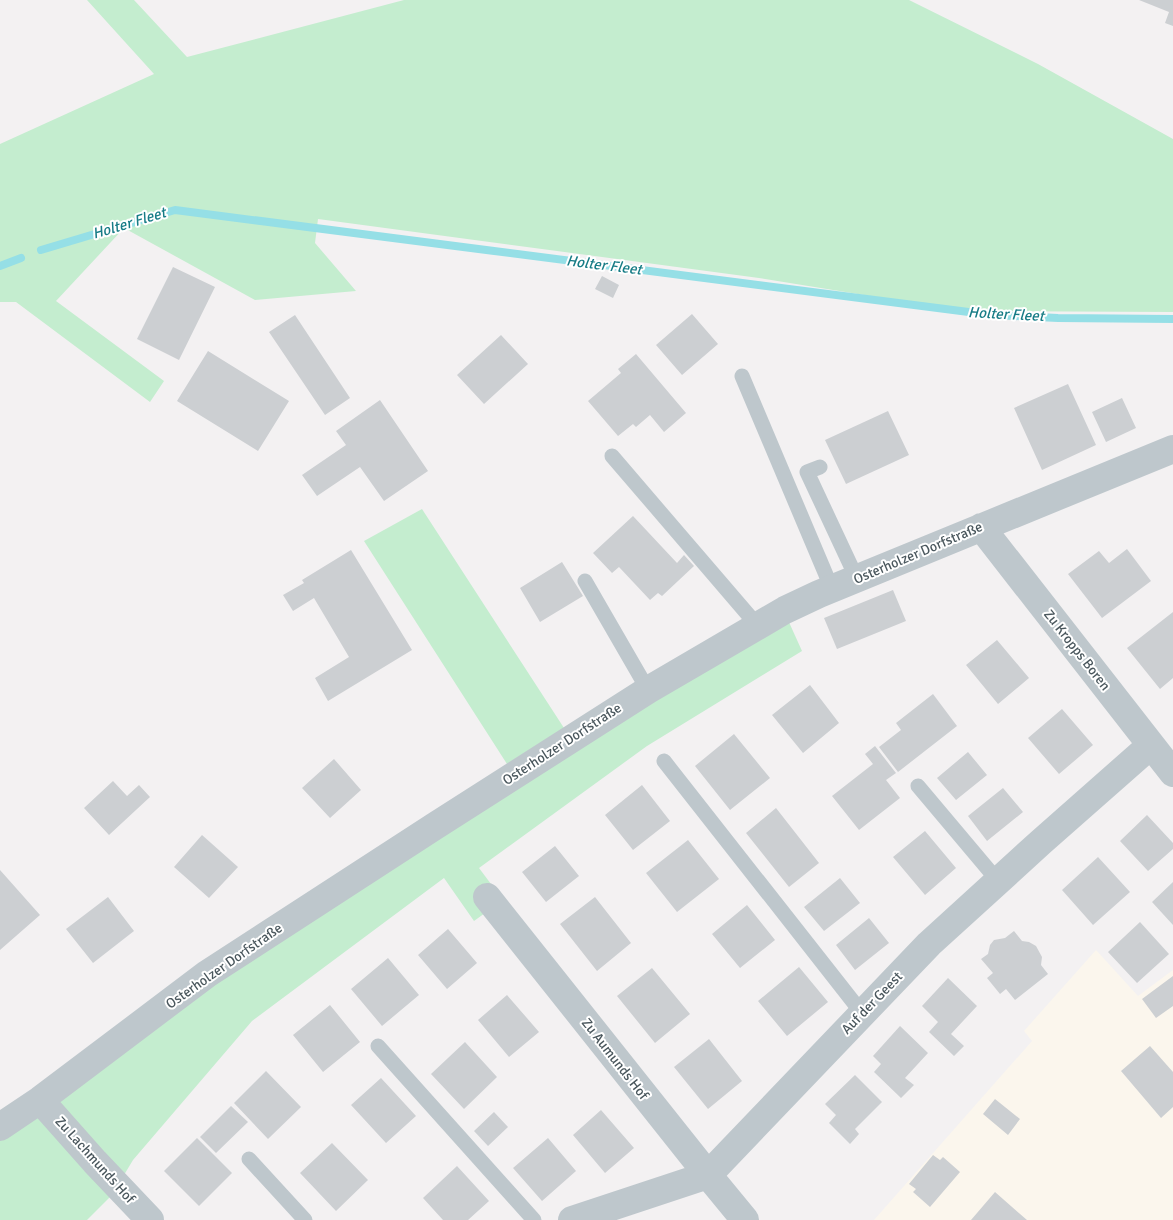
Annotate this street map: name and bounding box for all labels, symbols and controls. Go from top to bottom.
water label: Holter Fleet [90,203,170,243]
water label: Holter Fleet [565,251,644,279]
water label: Holter Fleet [968,303,1046,325]
street label: Osterholzer Dorfstraße [851,518,985,588]
street label: Zu Kropps Boren [1040,606,1114,694]
street label: Osterholzer Dorfstraße [499,699,625,789]
street label: Osterholzer Dorfstraße [162,919,286,1013]
street label: Auf der Geest [838,968,906,1038]
street label: Zu Aumunds Hof [578,1015,653,1104]
street label: Zu Lachmunds Hof [52,1113,139,1208]

